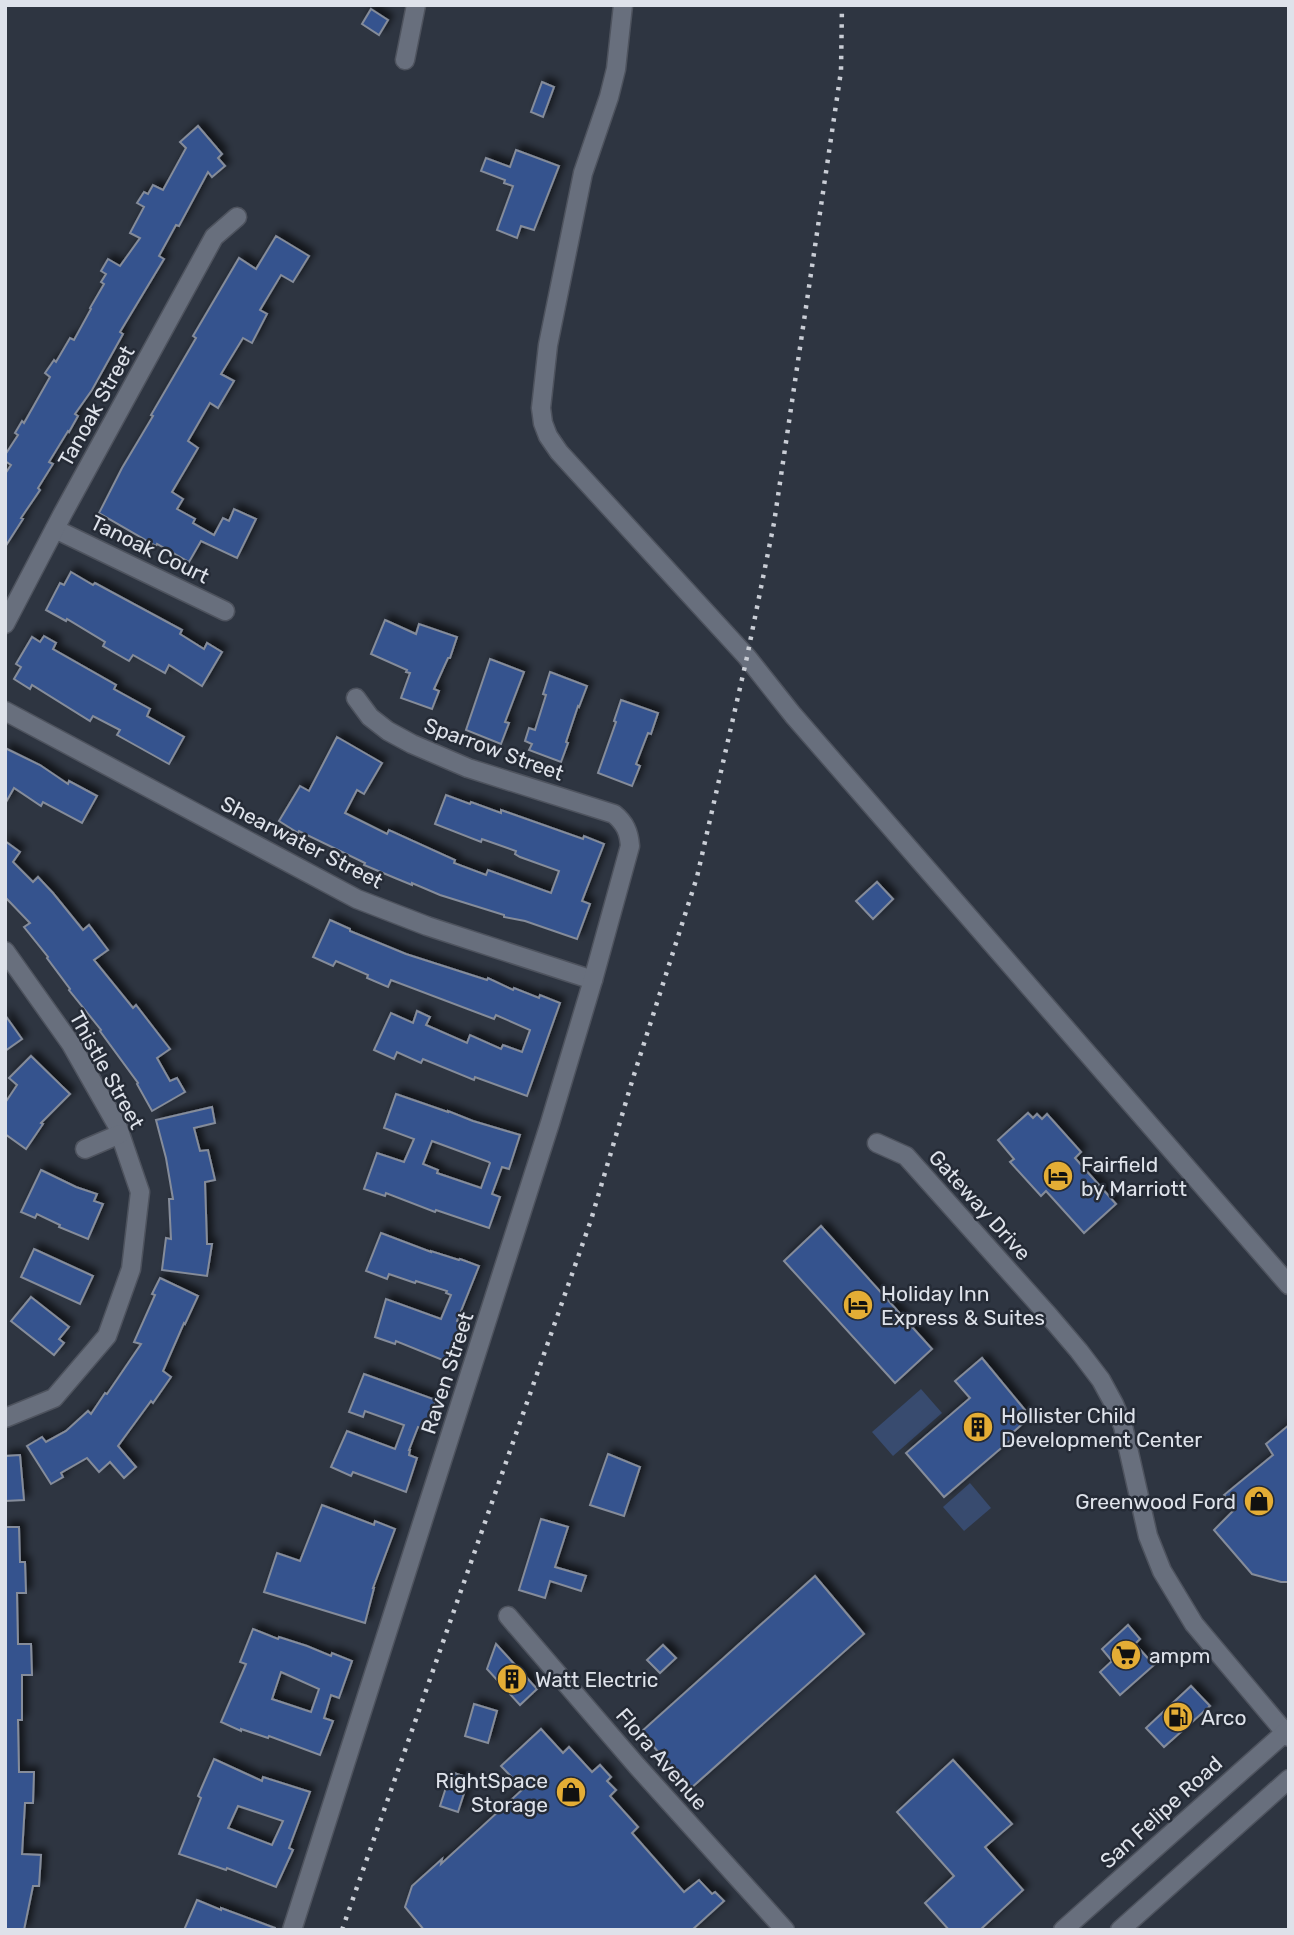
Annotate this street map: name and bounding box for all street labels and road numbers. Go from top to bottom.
street label: Tanoak Street [52,341,140,471]
street label: Tanoak Court [87,510,213,588]
street label: Sparrow Street [421,712,567,786]
street label: Shearwater Street [217,790,387,894]
street label: Thistle Street [64,1007,150,1133]
street label: Gateway Drive [924,1145,1036,1265]
street label: Raven Street [416,1309,478,1437]
street label: Flora Avenue [611,1703,713,1815]
street label: San Felipe Road [1095,1751,1227,1873]

